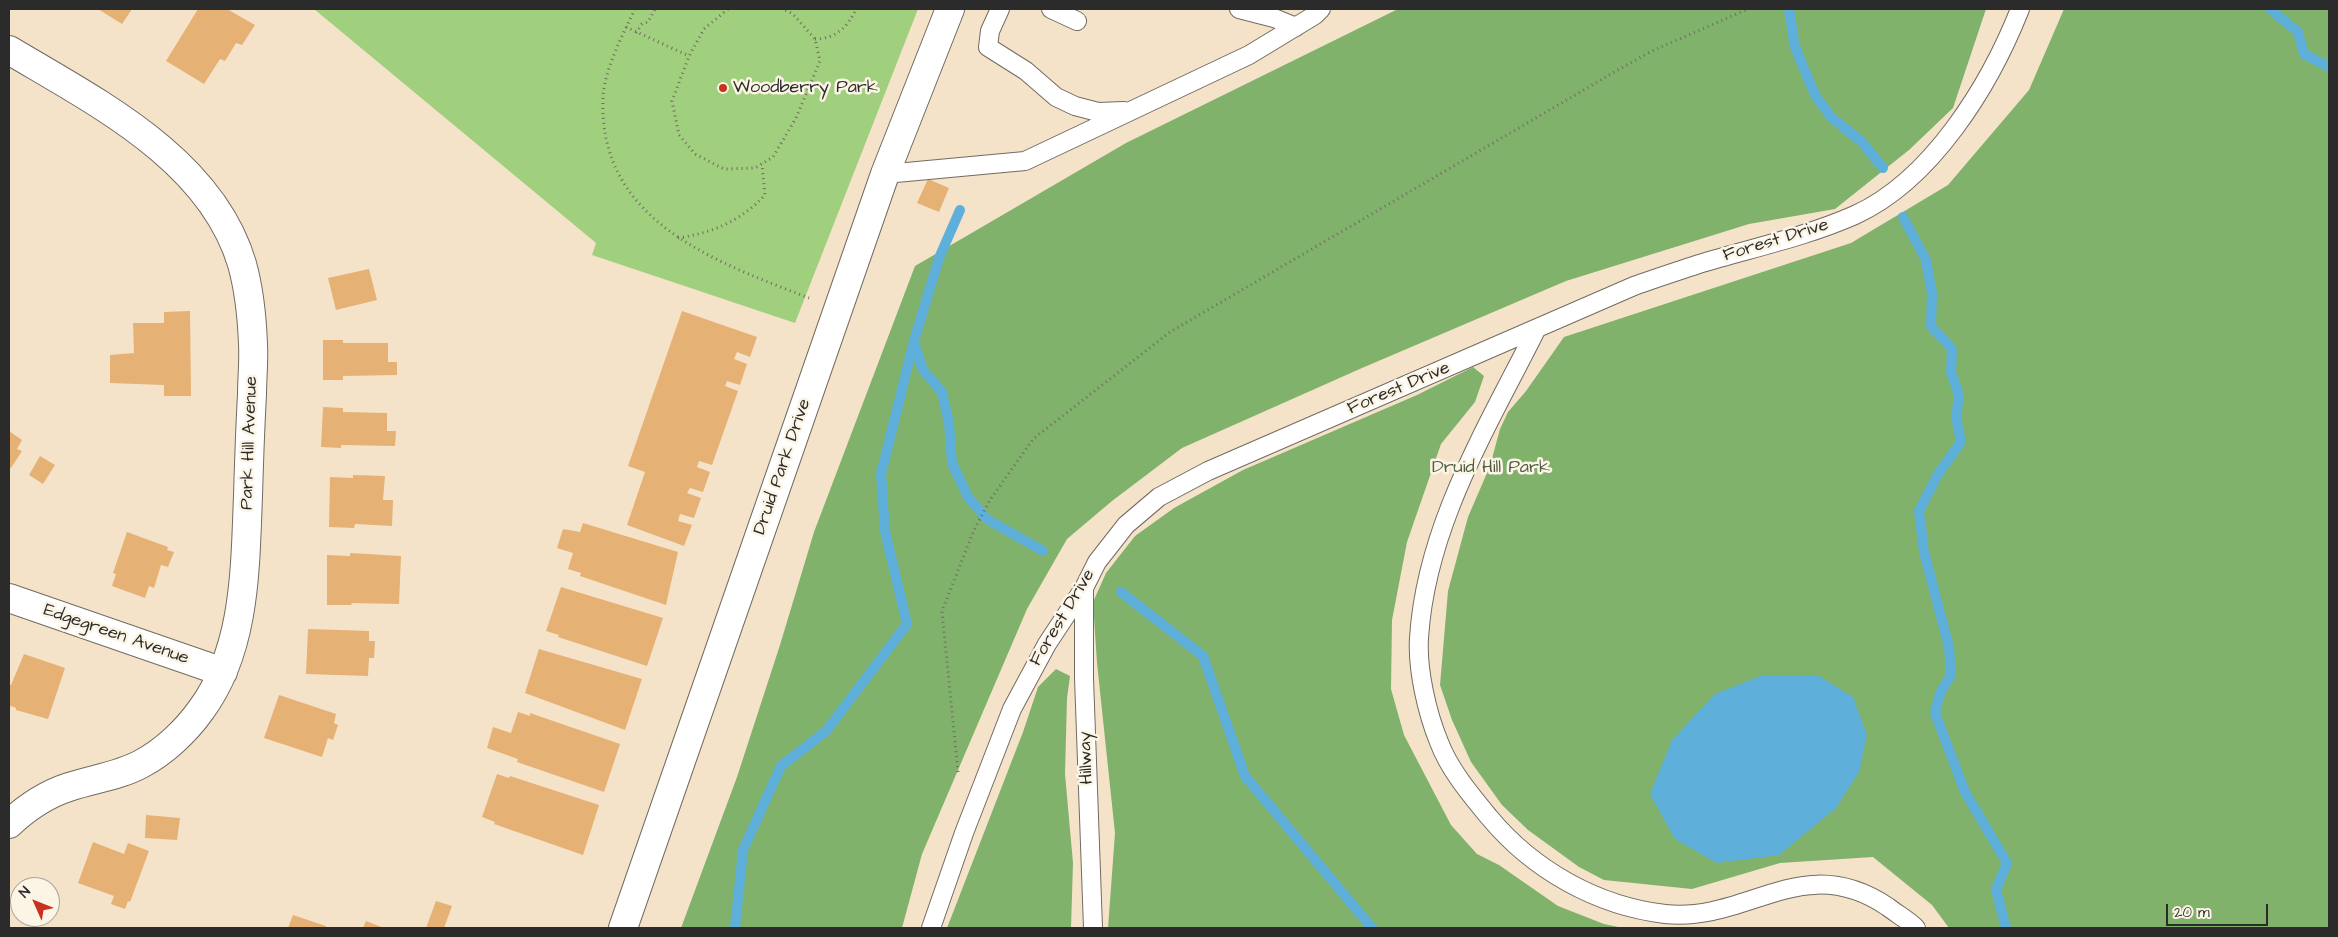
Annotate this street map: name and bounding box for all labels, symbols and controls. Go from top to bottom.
place label: Woodberry Park [733,77,878,99]
marker: Woodberry Park [717,82,729,94]
street label: Forest Drive [1721,215,1831,267]
street label: Forest Drive [1345,358,1453,420]
street label: Park Hill Avenue [237,376,263,510]
street label: Druid Park Drive [750,396,816,538]
park label: Druid Hill Park [1432,457,1550,479]
street label: Forest Drive [1026,566,1100,670]
street label: Edgegreen Avenue [40,600,192,670]
street label: Hillway [1075,731,1099,785]
north arrow [10,877,60,927]
text: N [15,882,35,902]
scale bar [2168,894,2270,926]
text: 20 m [2174,902,2210,923]

